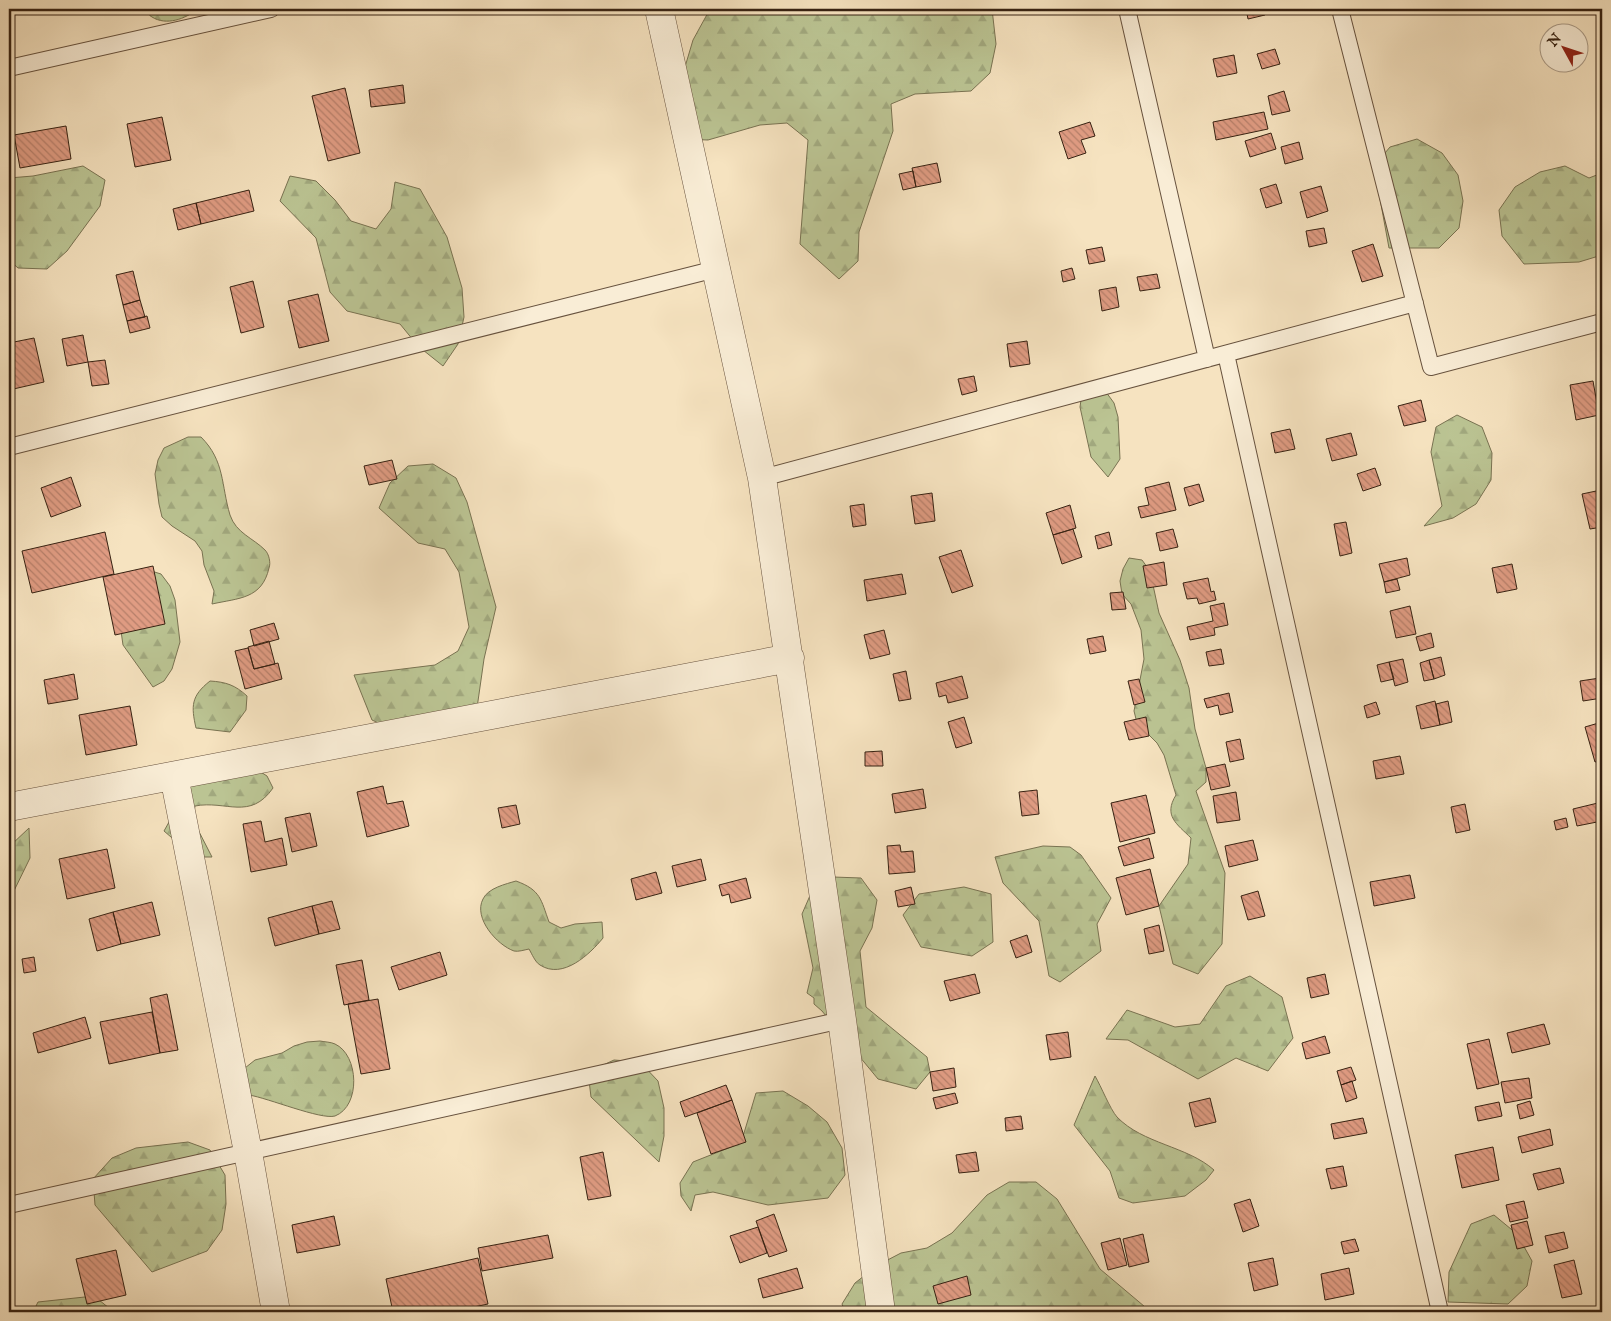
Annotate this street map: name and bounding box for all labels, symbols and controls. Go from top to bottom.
north arrow [1538,22,1588,72]
text: N [1543,30,1566,51]

